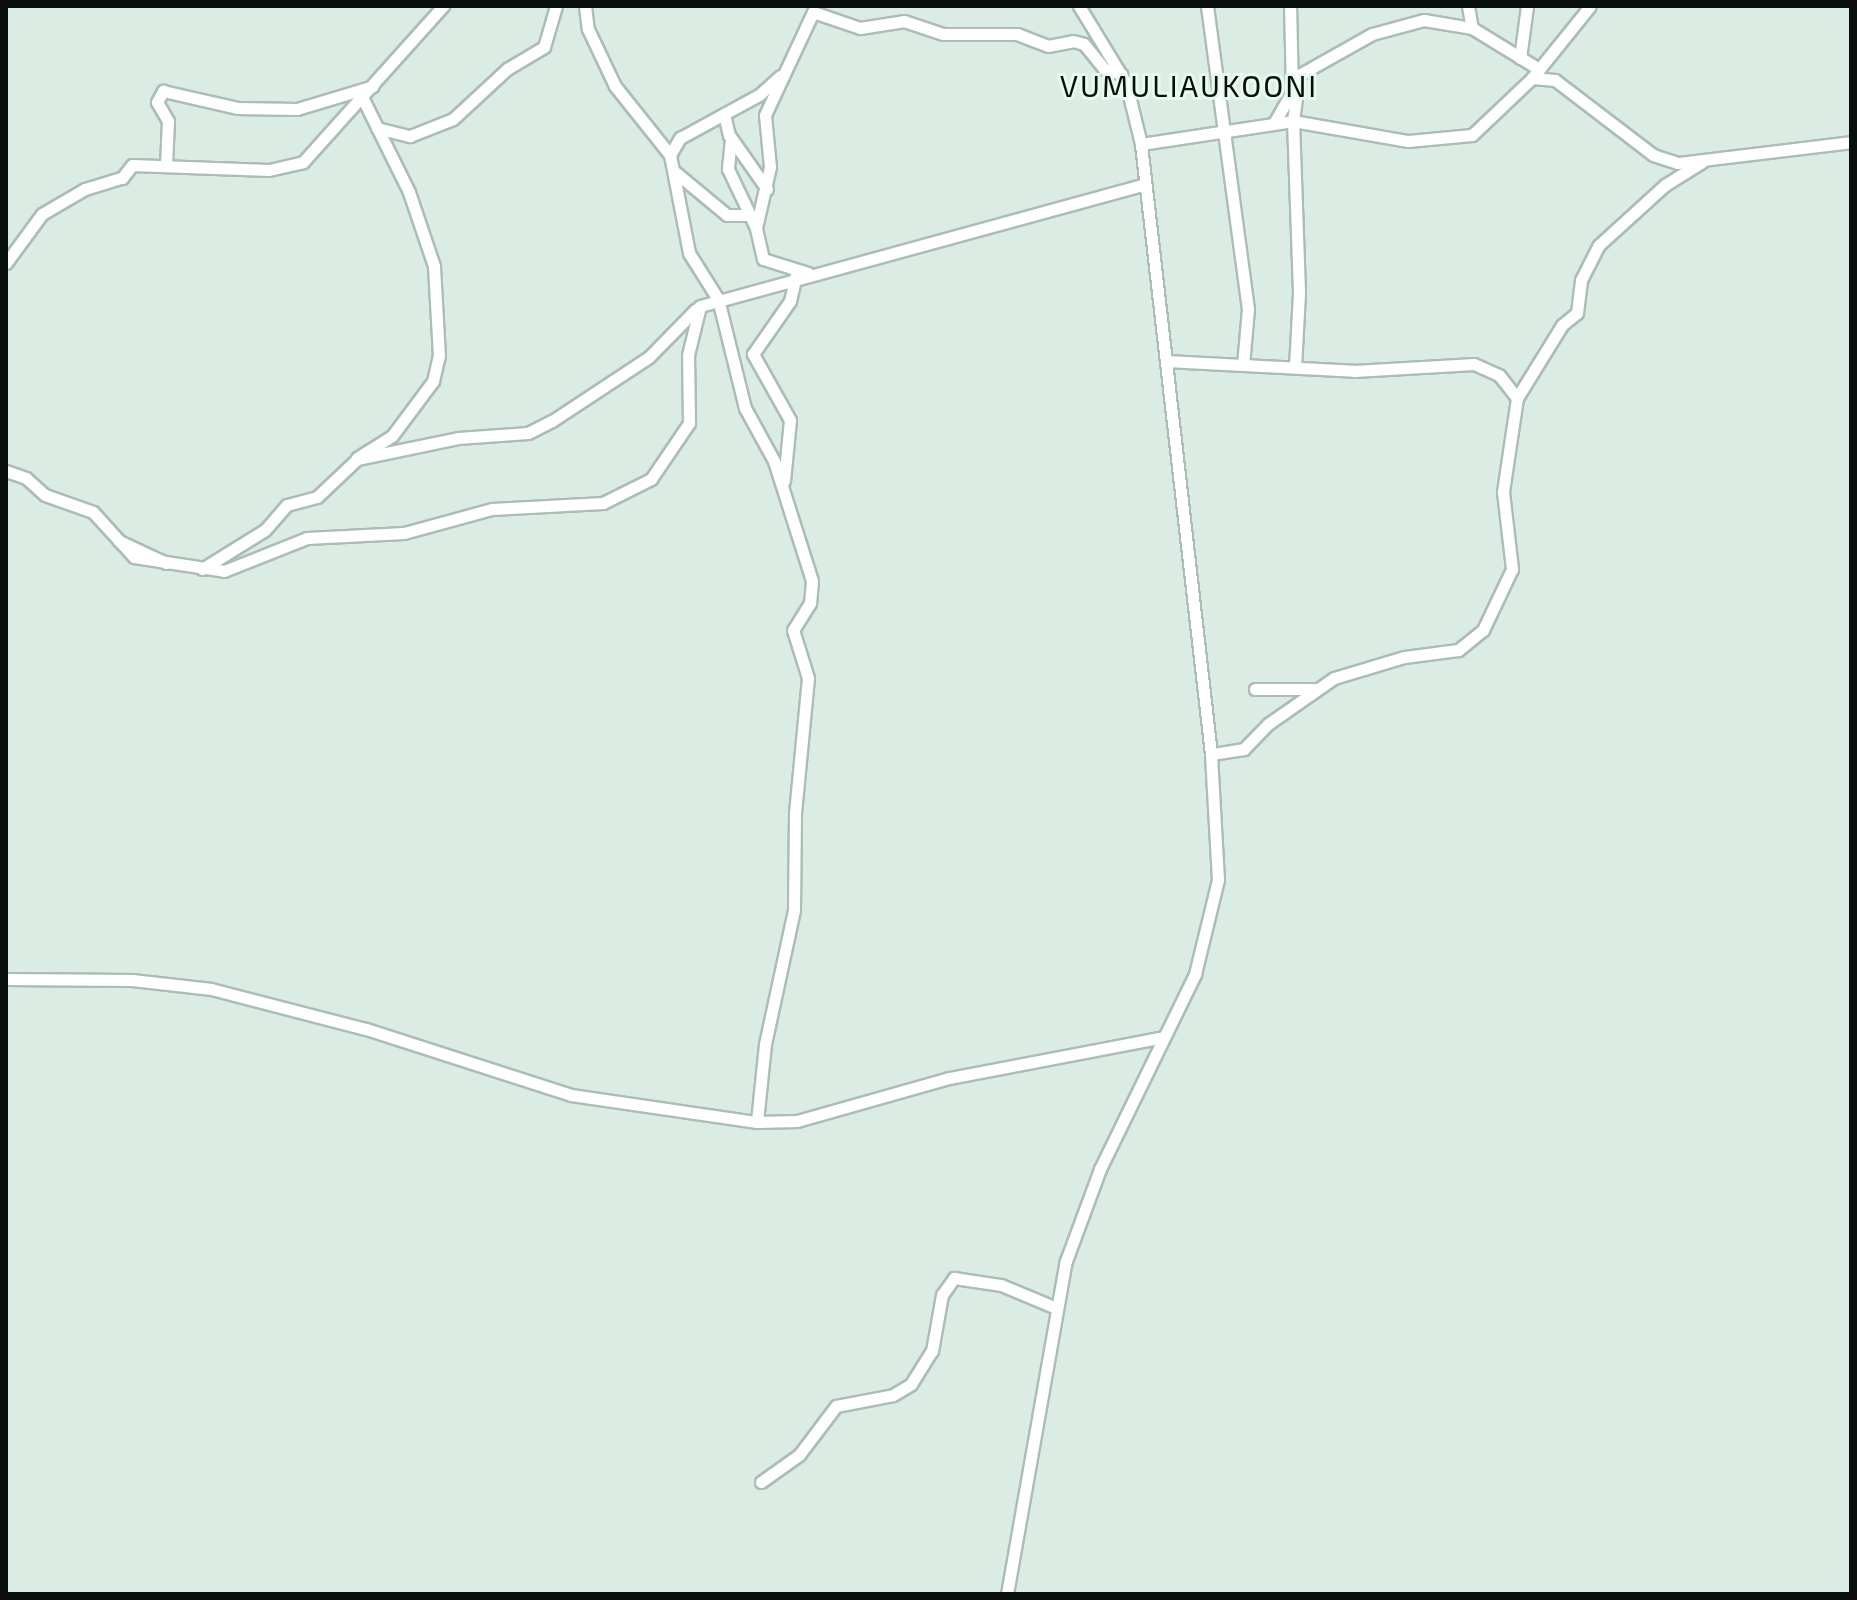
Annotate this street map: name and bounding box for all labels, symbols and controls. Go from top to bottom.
district label: VUMULIAUKOONI [1060,67,1318,103]

